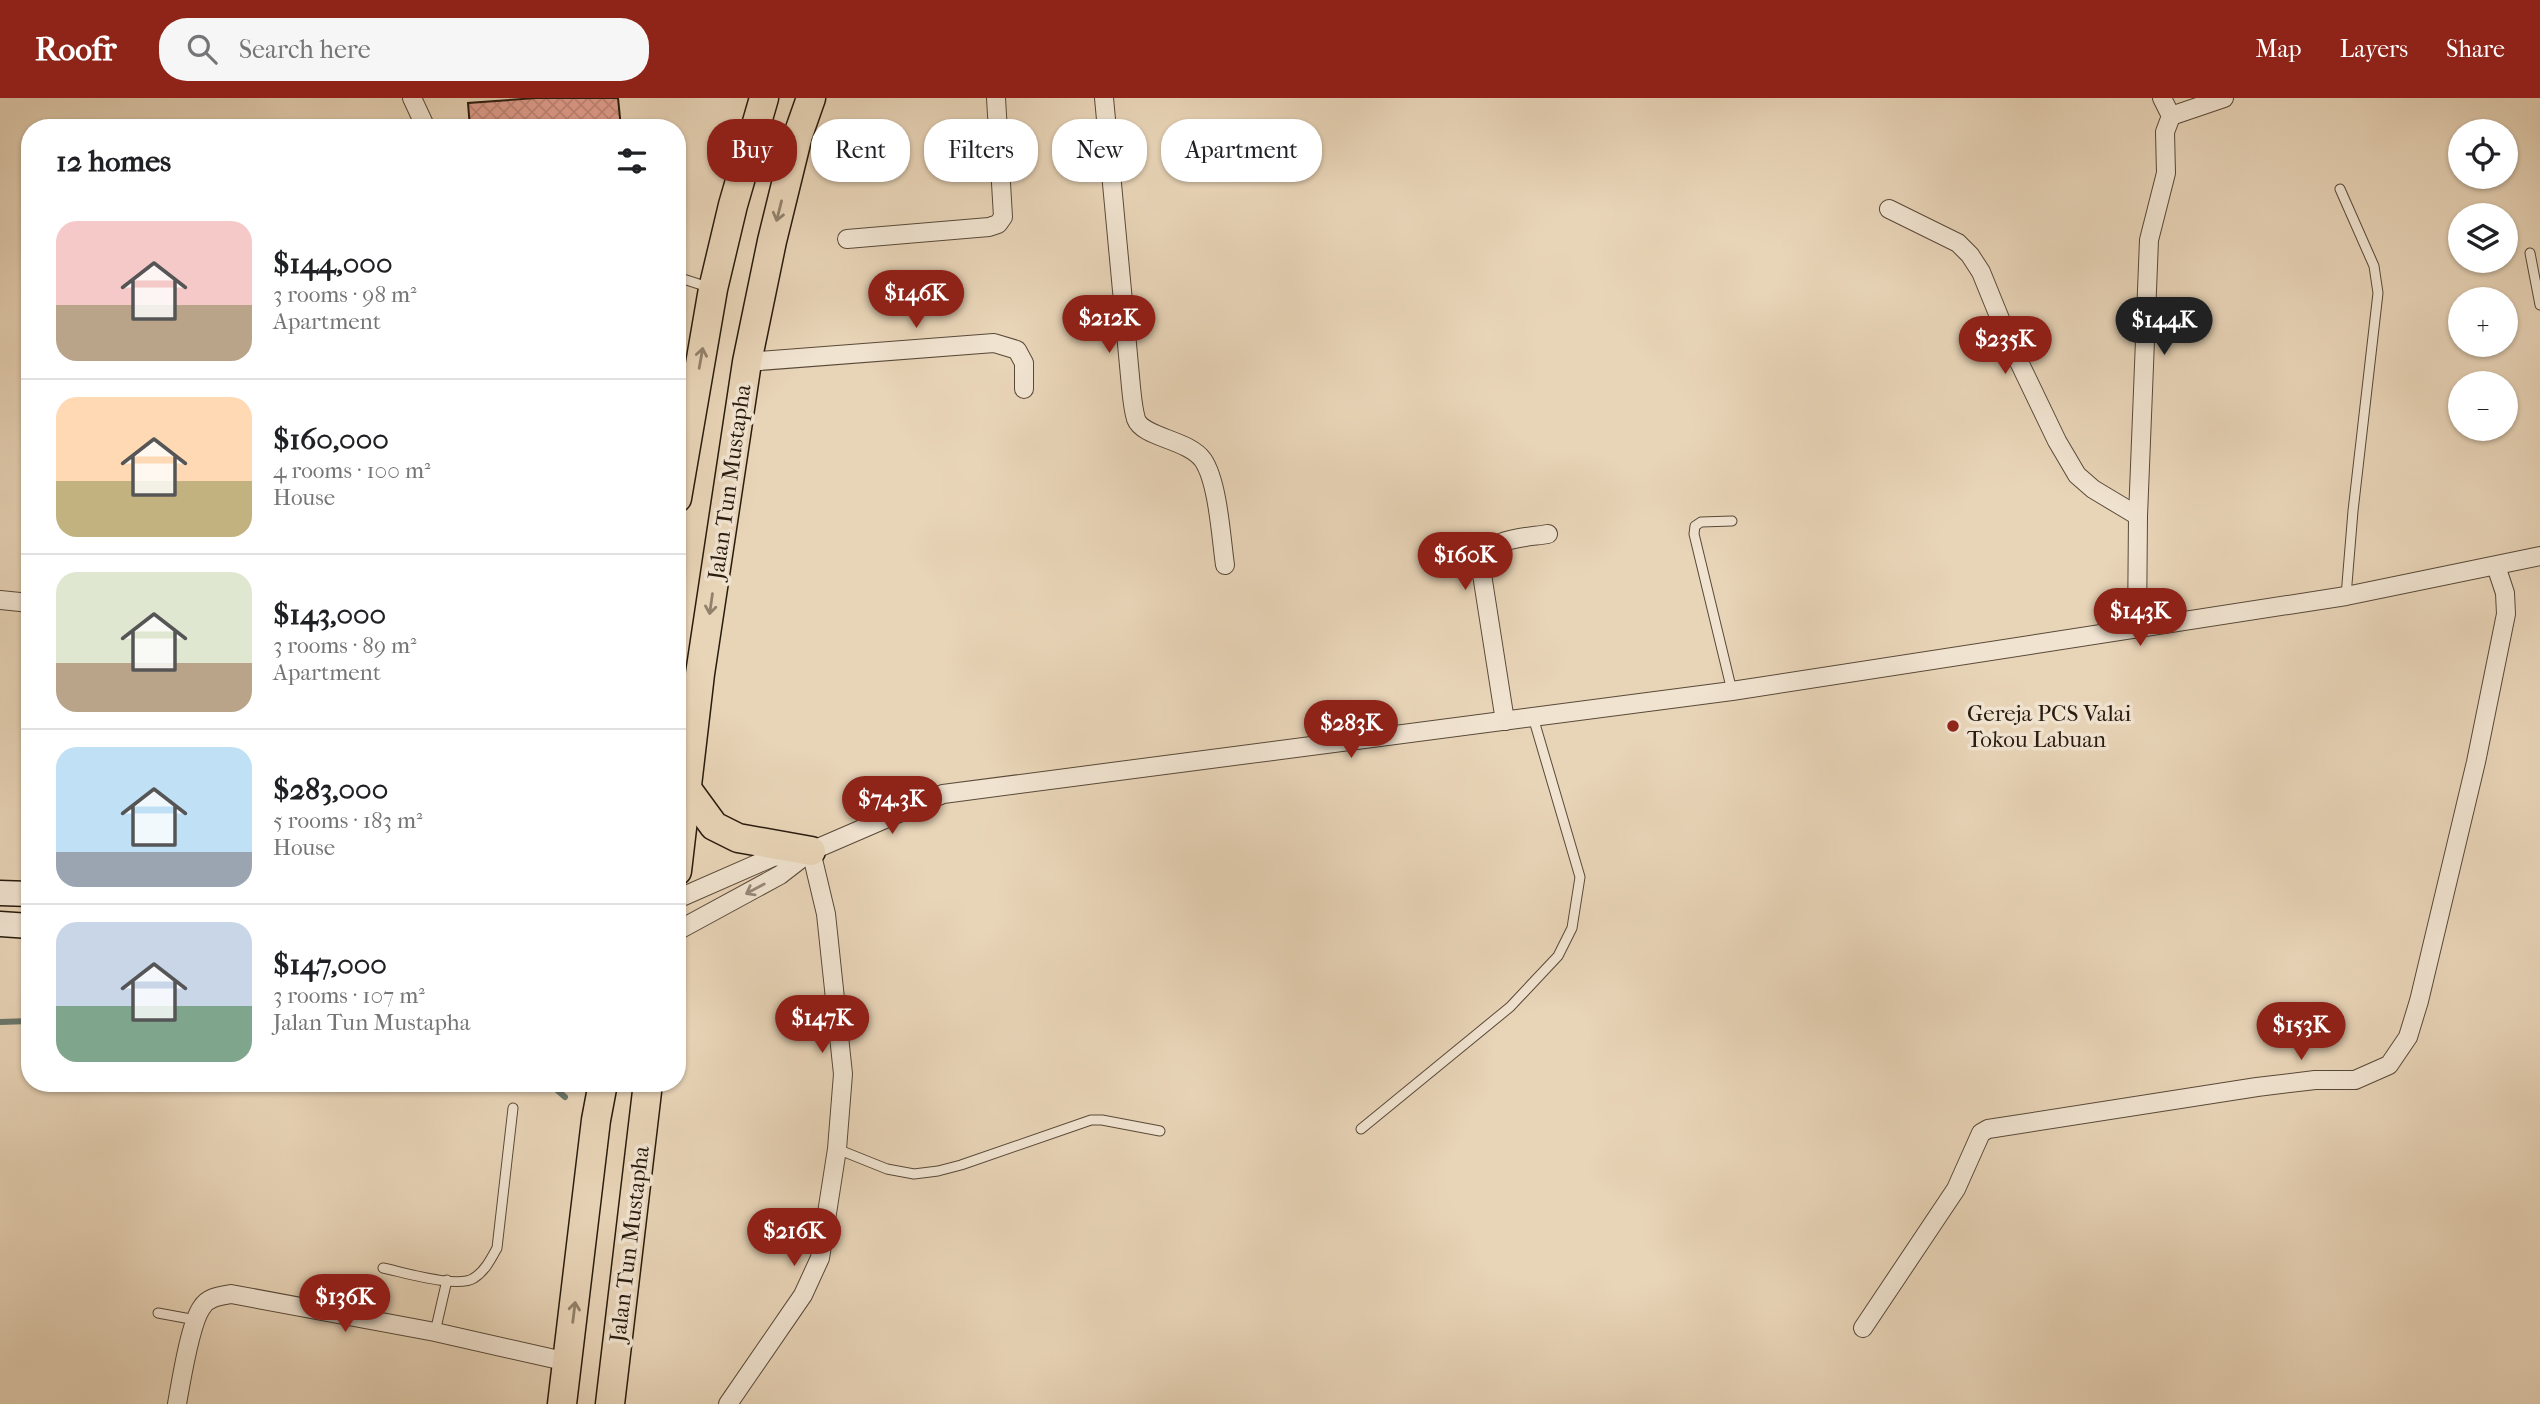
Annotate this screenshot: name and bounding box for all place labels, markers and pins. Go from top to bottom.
pin: $146K [867,271,965,330]
pin: $212K [1060,296,1158,355]
pin: $144K [2115,298,2213,357]
pin: $235K [1956,316,2054,376]
pin: $160K [1416,532,1514,592]
pin: $143K [2091,588,2189,648]
pin: $283K [1302,700,1400,760]
place label: Gereja PCS Valai Tokou Labuan [1967,700,2131,753]
marker: Gereja PCS Valai Tokou Labuan [1945,718,1961,734]
pin: $74.3K [835,776,949,836]
pin: $147K [773,996,871,1055]
pin: $153K [2252,1002,2350,1062]
pin: $216K [745,1208,843,1268]
pin: $136K [296,1274,394,1334]

